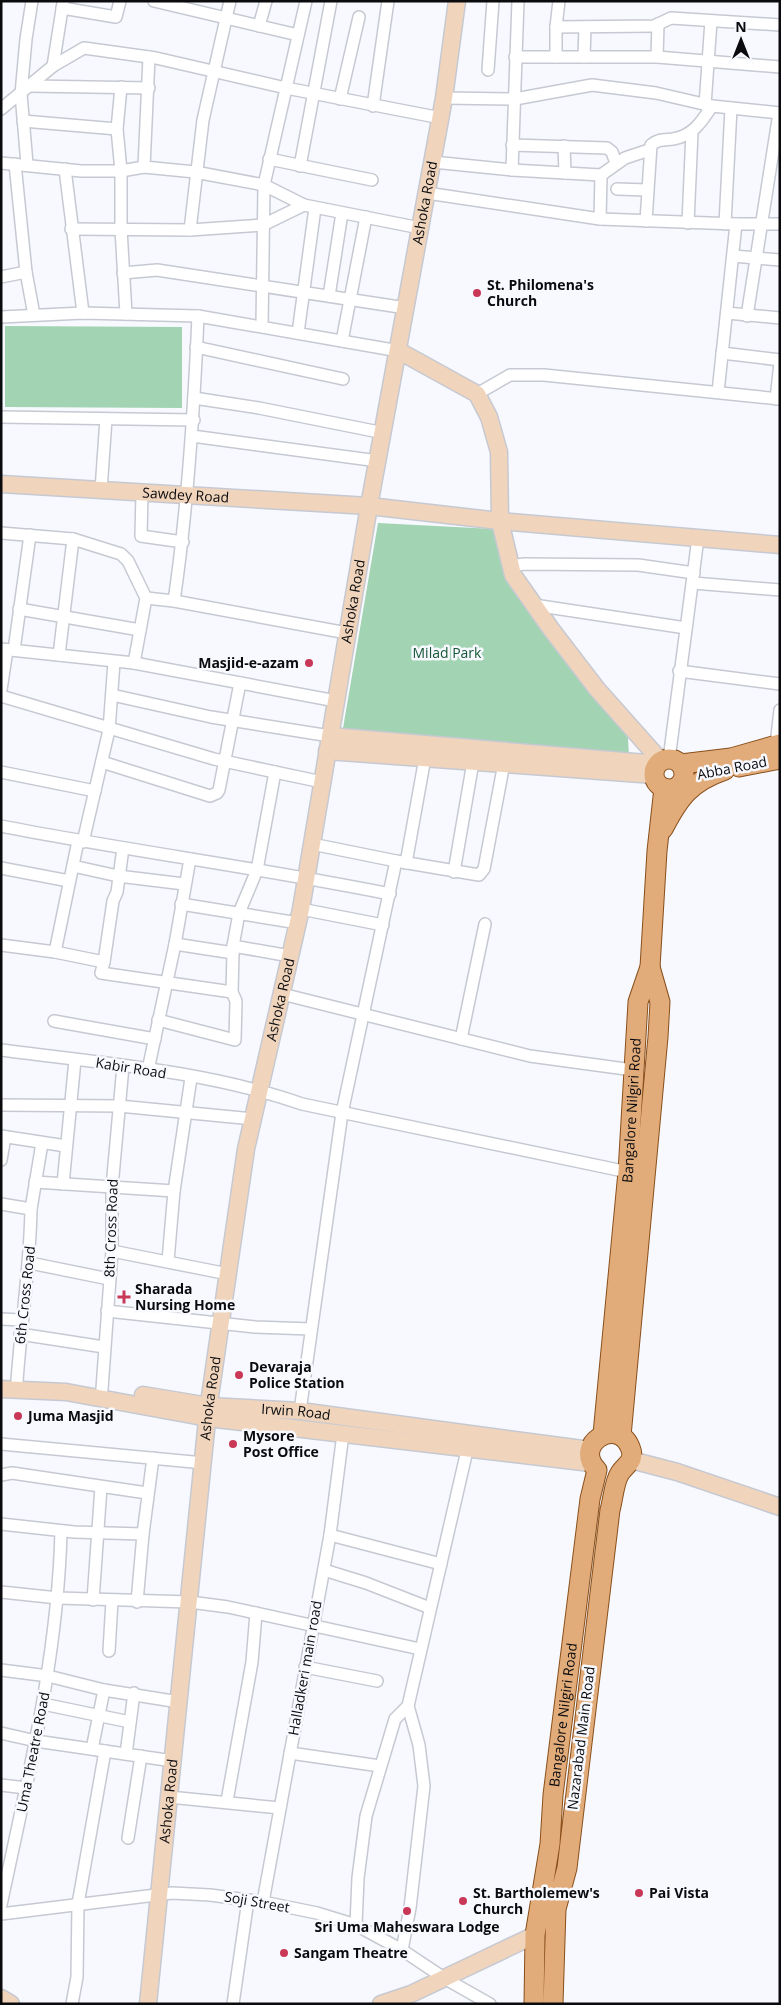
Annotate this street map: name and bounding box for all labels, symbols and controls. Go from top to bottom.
north arrow [716,15,766,65]
text: N [735,17,747,36]
street label: Ashoka Road [407,159,441,246]
place label: St. Philomena's Church [487,275,594,310]
marker: St. Philomena's Church [471,287,483,299]
street label: Sawdey Road [142,482,230,507]
street label: Ashoka Road [336,558,369,645]
park label: Milad Park [413,643,482,662]
place label: Masjid-e-azam [198,653,299,672]
marker: Masjid-e-azam [303,657,315,669]
street label: Abba Road [695,751,768,784]
street label: Ashoka Road [261,956,298,1043]
street label: Bangalore Nilgiri Road [617,1037,645,1184]
street label: Kabir Road [94,1053,168,1082]
street label: 8th Cross Road [99,1178,122,1278]
street label: 6th Cross Road [10,1245,39,1345]
place label: Sharada Nursing Home [135,1279,235,1314]
marker: Sharada Nursing Home [117,1290,131,1304]
street label: Ashoka Road [195,1355,225,1441]
place label: Devaraja Police Station [249,1357,345,1392]
marker: Devaraja Police Station [233,1369,245,1381]
street label: Irwin Road [261,1399,332,1424]
place label: Juma Masjid [26,1406,114,1425]
marker: Juma Masjid [12,1410,24,1422]
place label: Mysore Post Office [243,1426,319,1461]
marker: Mysore Post Office [227,1438,239,1450]
street label: Halladkeri main road [283,1599,326,1737]
street label: Bangalore Nilgiri Road [544,1642,581,1788]
street label: Nazarabad Main Road [562,1665,599,1811]
street label: Uma Theatre Road [12,1690,53,1814]
street label: Ashoka Road [154,1758,182,1844]
place label: St. Bartholemew's Church [473,1883,600,1918]
place label: Pai Vista [649,1883,709,1902]
street label: Soji Street [223,1886,291,1917]
marker: Pai Vista [633,1887,645,1899]
marker: St. Bartholemew's Church [457,1895,469,1907]
marker: Sri Uma Maheswara Lodge [401,1905,413,1917]
place label: Sri Uma Maheswara Lodge [315,1917,500,1936]
place label: Sangam Theatre [294,1943,408,1962]
marker: Sangam Theatre [278,1947,290,1959]

